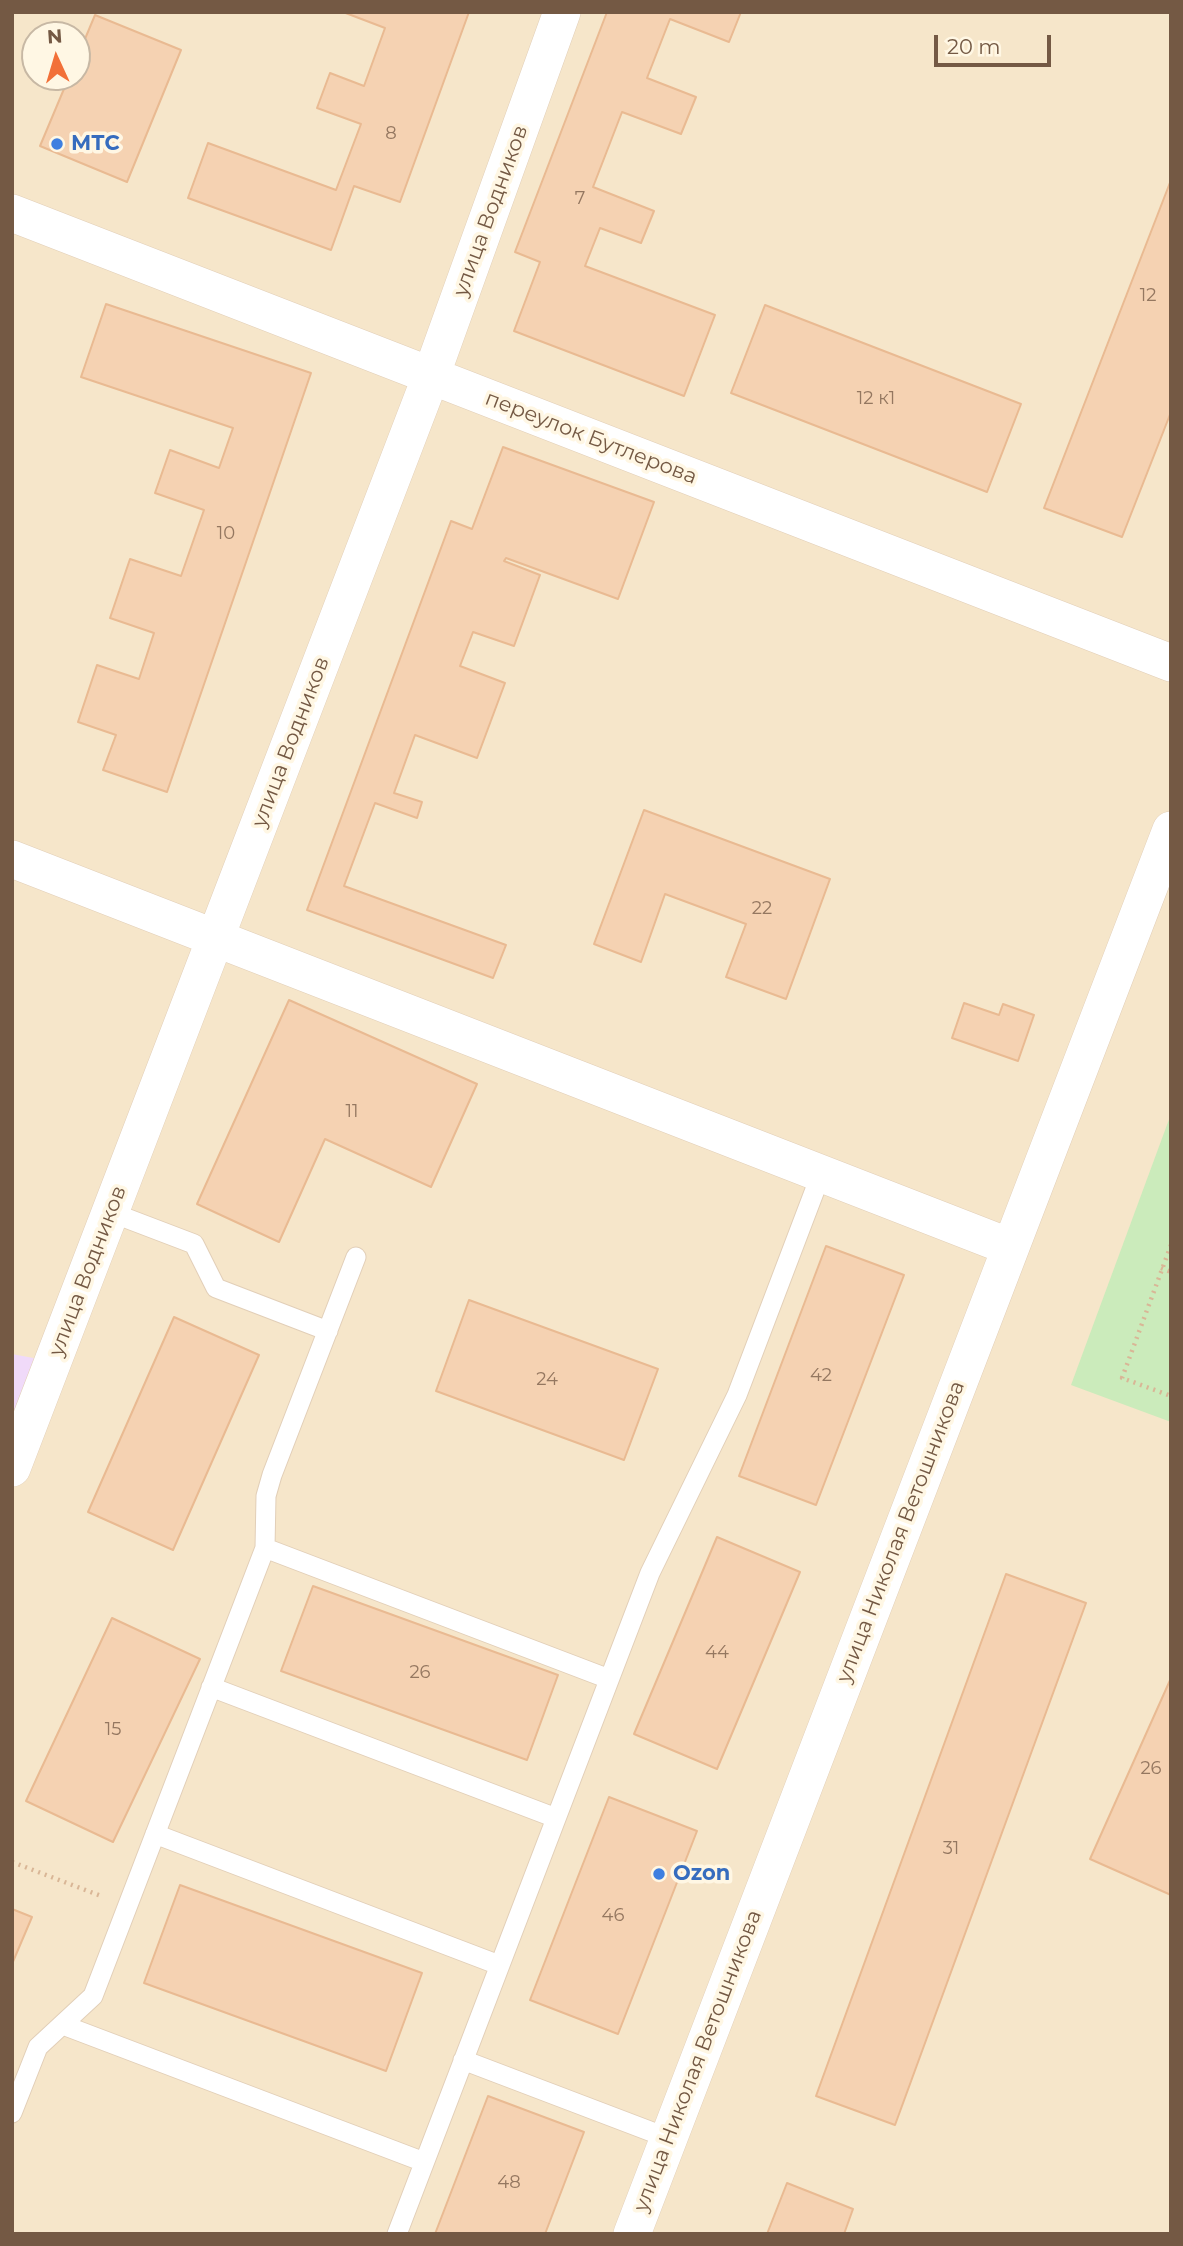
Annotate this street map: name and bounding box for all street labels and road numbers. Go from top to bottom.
street label: улица Водников [448,122,534,300]
street label: переулок Бутлерова [482,386,700,490]
street label: улица Водников [247,653,335,831]
street label: улица Водников [44,1182,132,1360]
street label: улица Николая Ветошникова [832,1378,970,1686]
street label: улица Николая Ветошникова [629,1907,767,2215]

